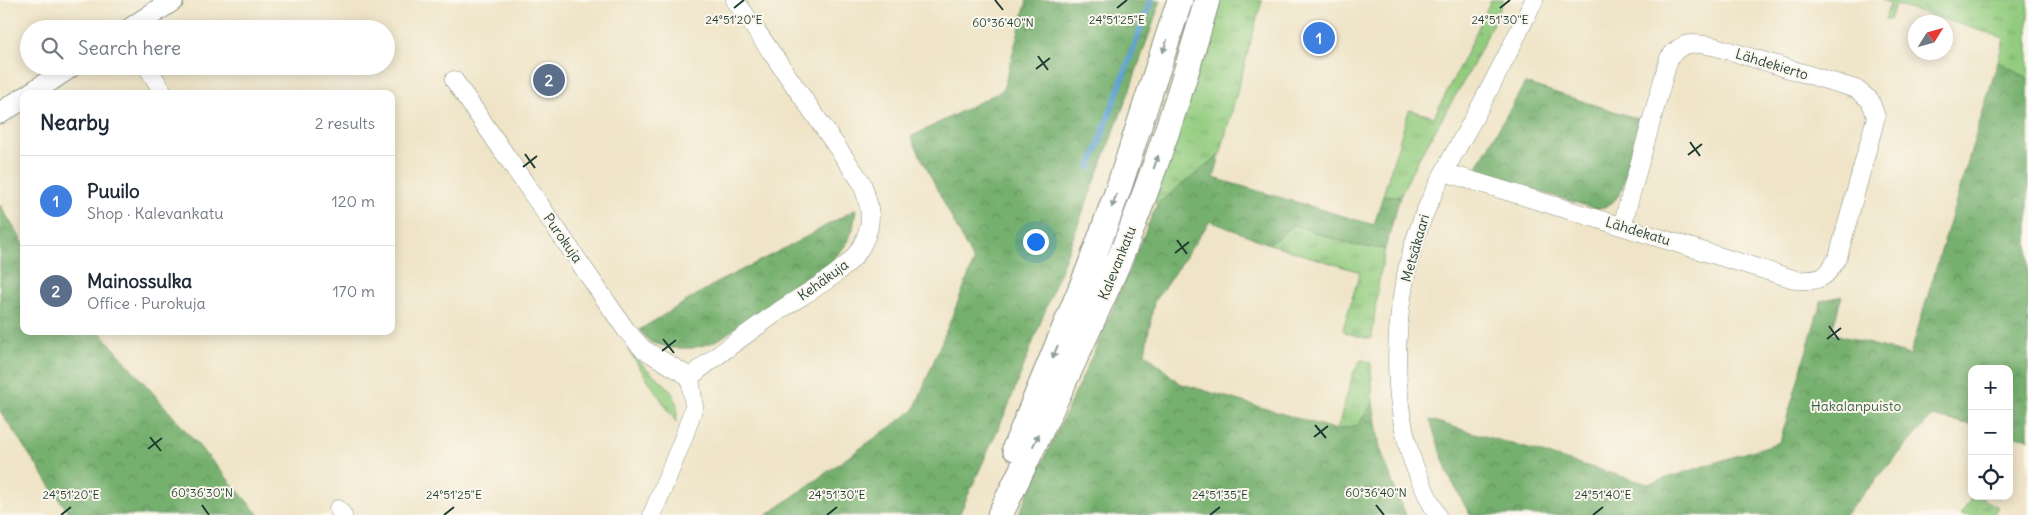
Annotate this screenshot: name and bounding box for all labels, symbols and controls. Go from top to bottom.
text: 24°51'20"E [706,12,762,27]
text: 24°51'25"E [1089,12,1145,27]
text: 24°51'30"E [1471,12,1529,27]
text: 60°36'40"N [972,15,1034,30]
north arrow [1908,15,1953,60]
pin: 1 [1303,19,1335,57]
search box [20,20,395,75]
icon: search [38,34,66,62]
text: Search here [78,36,181,60]
one-way arrow [1161,39,1169,54]
street label: Lähdekierto [1733,44,1811,84]
pin: 2 [533,61,565,99]
text: Nearby [40,109,110,136]
text: 2 results [315,113,375,133]
one-way arrow [1152,154,1160,169]
text: Puuilo [87,179,140,203]
text: 1 [53,191,59,211]
text: 120 m [332,191,375,211]
one-way arrow [1110,194,1118,209]
text: Shop · Kalevankatu [87,203,224,223]
street label: Purokuja [539,210,587,266]
street label: Metsäkaari [1397,212,1433,284]
street label: Lähdekatu [1603,213,1673,249]
street label: Kalevankatu [1094,223,1140,303]
your location [1023,229,1049,255]
street label: Kehäkuja [794,256,852,304]
text: Mainossulka [87,269,192,293]
text: 2 [52,281,60,301]
text: 170 m [332,281,375,301]
text: Office · Purokuja [87,293,206,313]
one-way arrow [1051,345,1059,359]
map controls [1968,365,2013,500]
button: + [1968,365,2013,410]
park label: Hakalanpuisto [1811,397,1901,415]
button: − [1968,410,2013,455]
one-way arrow [1032,432,1041,447]
button: locate [1968,455,2013,500]
text: 60°36'30"N [171,485,233,500]
text: 60°36'40"N [1345,485,1407,500]
text: 24°51'20"E [43,487,99,502]
text: 24°51'25"E [426,487,482,502]
text: 24°51'30"E [808,487,866,502]
text: 24°51'35"E [1192,487,1248,502]
text: 24°51'40"E [1575,487,1631,502]

